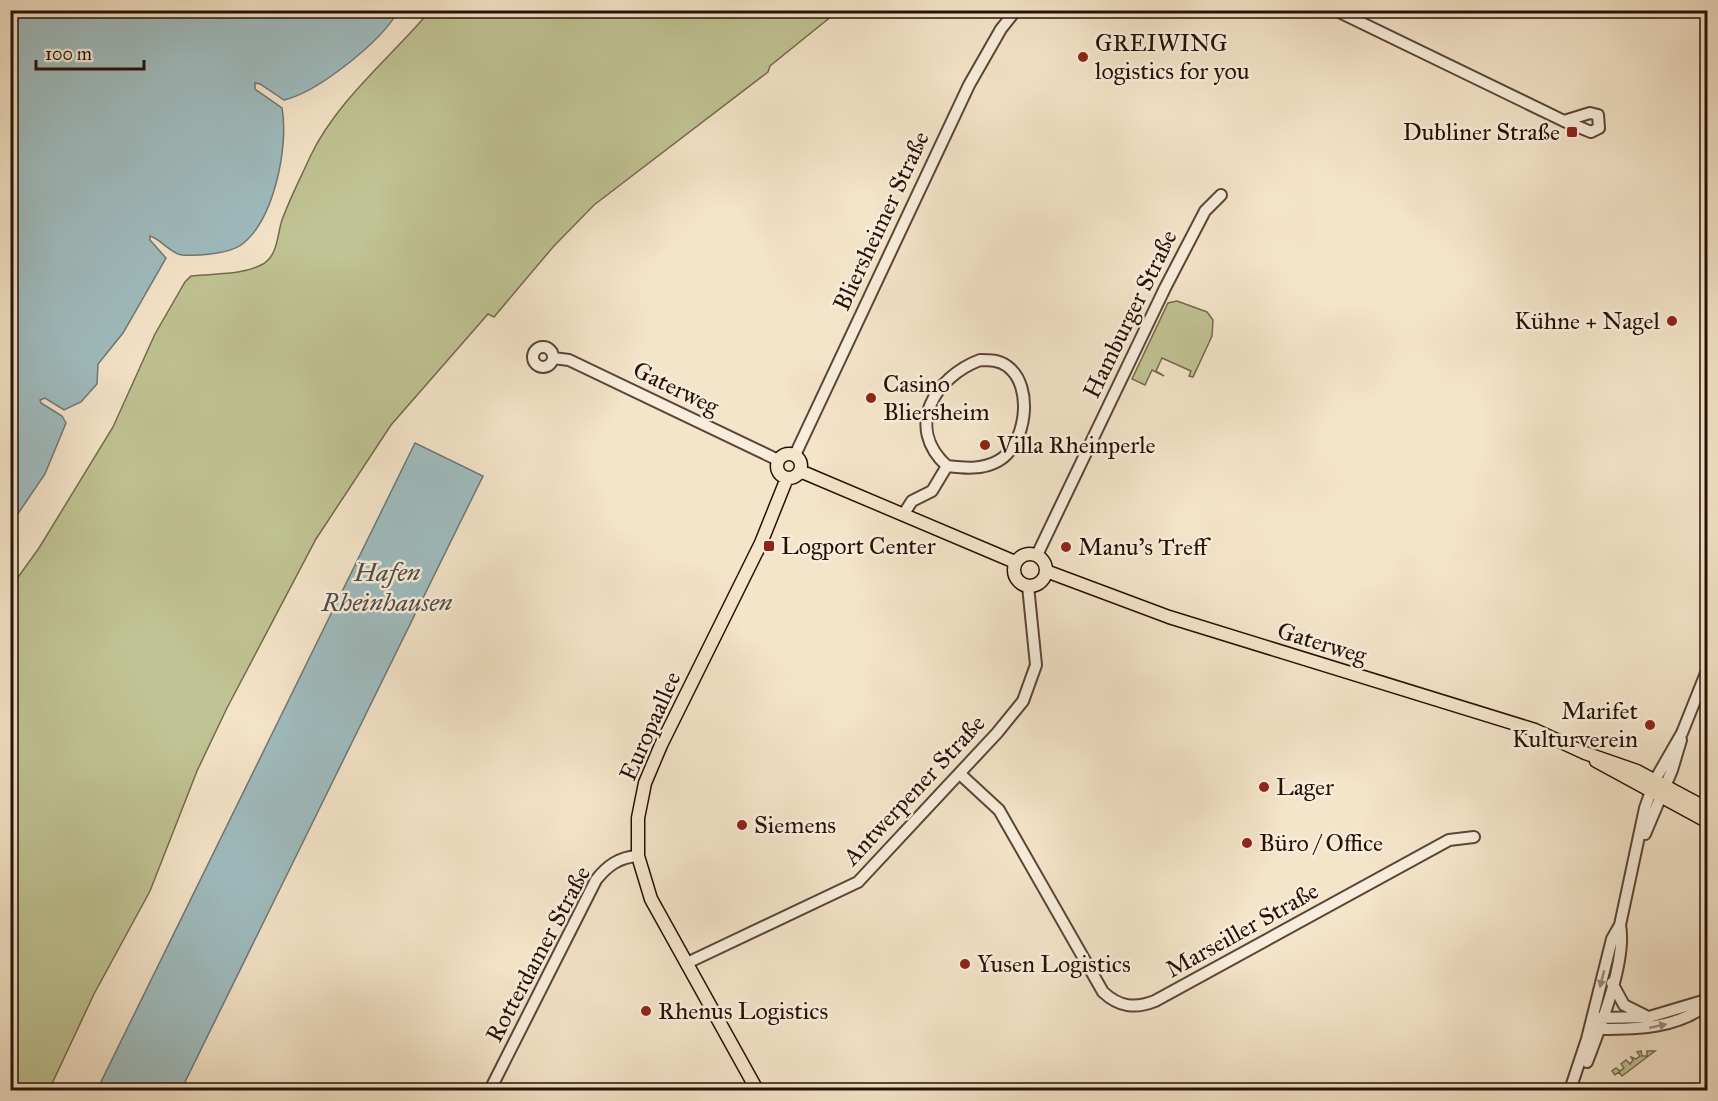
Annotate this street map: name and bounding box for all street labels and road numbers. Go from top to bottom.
street label: Bliersheimer Straße [826,126,936,316]
street label: Hamburger Straße [1076,225,1184,403]
street label: Gaterweg [628,354,725,422]
street label: Gaterweg [1274,615,1371,671]
street label: Europaallee [613,667,687,785]
street label: Antwerpener Straße [836,708,991,872]
street label: Rotterdamer Straße [479,861,597,1047]
street label: Marseiller Straße [1160,876,1324,984]

